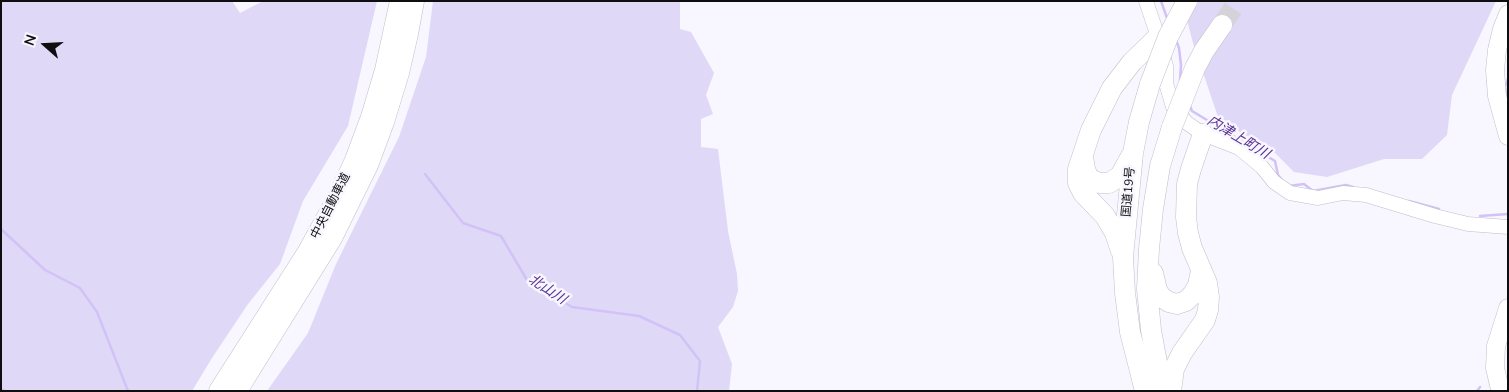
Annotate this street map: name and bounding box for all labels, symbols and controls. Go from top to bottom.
north arrow [20,20,70,70]
text: N [20,32,41,48]
water label: 内津上町川 [1204,113,1272,163]
street label: 国道19号 [1120,166,1138,218]
street label: 中央自動車道 [308,171,354,241]
water label: 北山川 [525,272,569,308]

